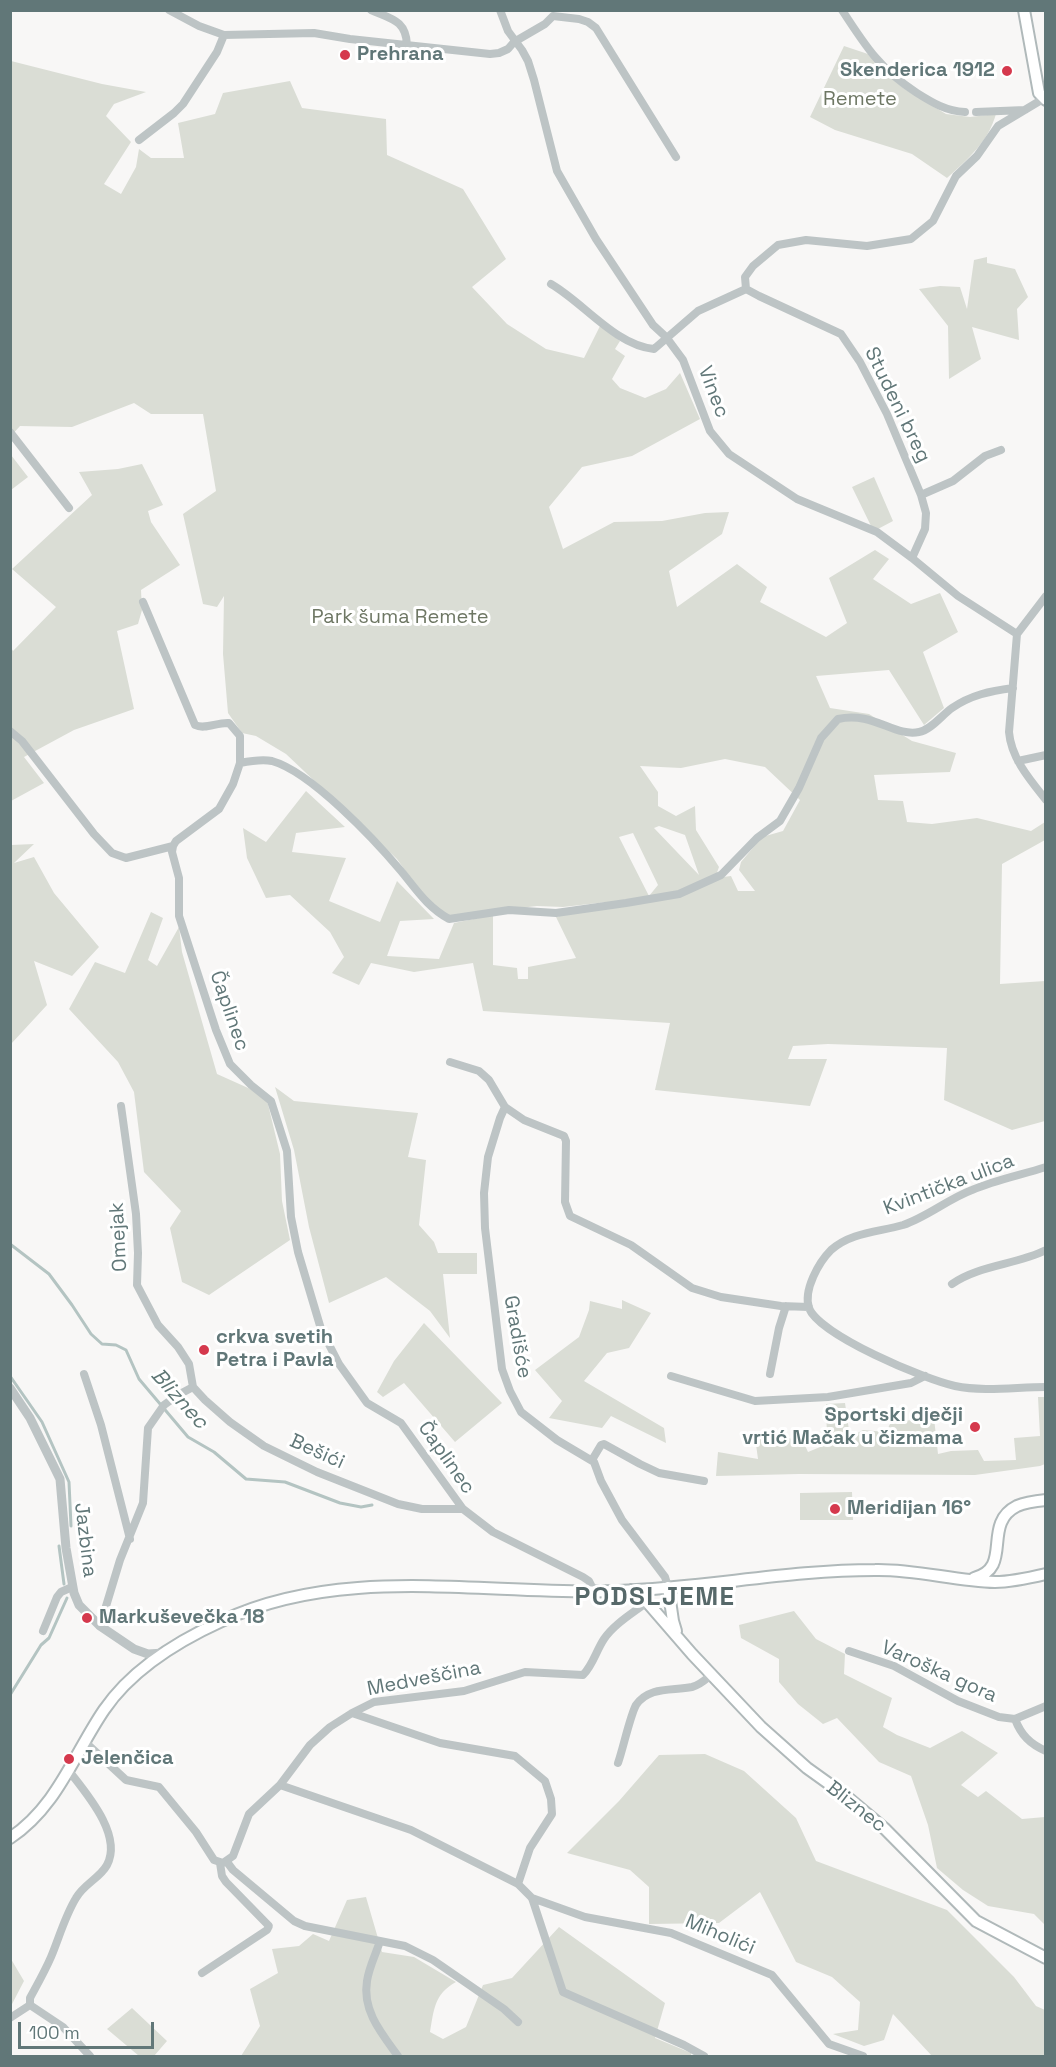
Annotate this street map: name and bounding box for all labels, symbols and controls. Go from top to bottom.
place label: Prehrana [357,43,444,67]
marker: Prehrana [338,48,352,62]
place label: Skenderica 1912 [840,59,995,83]
marker: Skenderica 1912 [1000,64,1014,78]
park label: Remete [823,88,897,112]
street label: Studeni breg [859,343,935,467]
street label: Vinec [692,363,734,421]
park label: Park šuma Remete [311,606,489,630]
street label: Čaplinec [204,968,254,1054]
street label: Kvintička ulica [880,1149,1018,1221]
street label: Omejak [105,1202,133,1272]
street label: Gradišće [498,1294,536,1380]
place label: crkva svetih Petra i Pavla [216,1326,334,1373]
marker: crkva svetih Petra i Pavla [197,1343,211,1357]
water label: Bliznec [145,1363,213,1435]
place label: Sportski dječji vrtić Mačak u čizmama [742,1404,963,1451]
street label: Čaplinec [412,1417,480,1499]
marker: Sportski dječji vrtić Mačak u čizmama [968,1420,982,1434]
street label: Bešići [286,1429,348,1475]
place label: Meridijan 16° [847,1497,971,1521]
street label: Jazbina [69,1501,101,1579]
marker: Meridijan 16° [828,1502,842,1516]
district label: PODSLJEME [575,1582,735,1614]
place label: Markuševečka 18 [99,1606,264,1630]
marker: Markuševečka 18 [80,1611,94,1625]
street label: Varoška gora [877,1636,1001,1708]
street label: Medveščina [365,1656,483,1702]
place label: Jelenčica [81,1747,173,1771]
marker: Jelenčica [62,1752,76,1766]
street label: Bliznec [821,1776,891,1838]
street label: Miholići [681,1910,759,1960]
scale bar [21,2010,158,2048]
text: 100 m [29,2021,80,2044]

